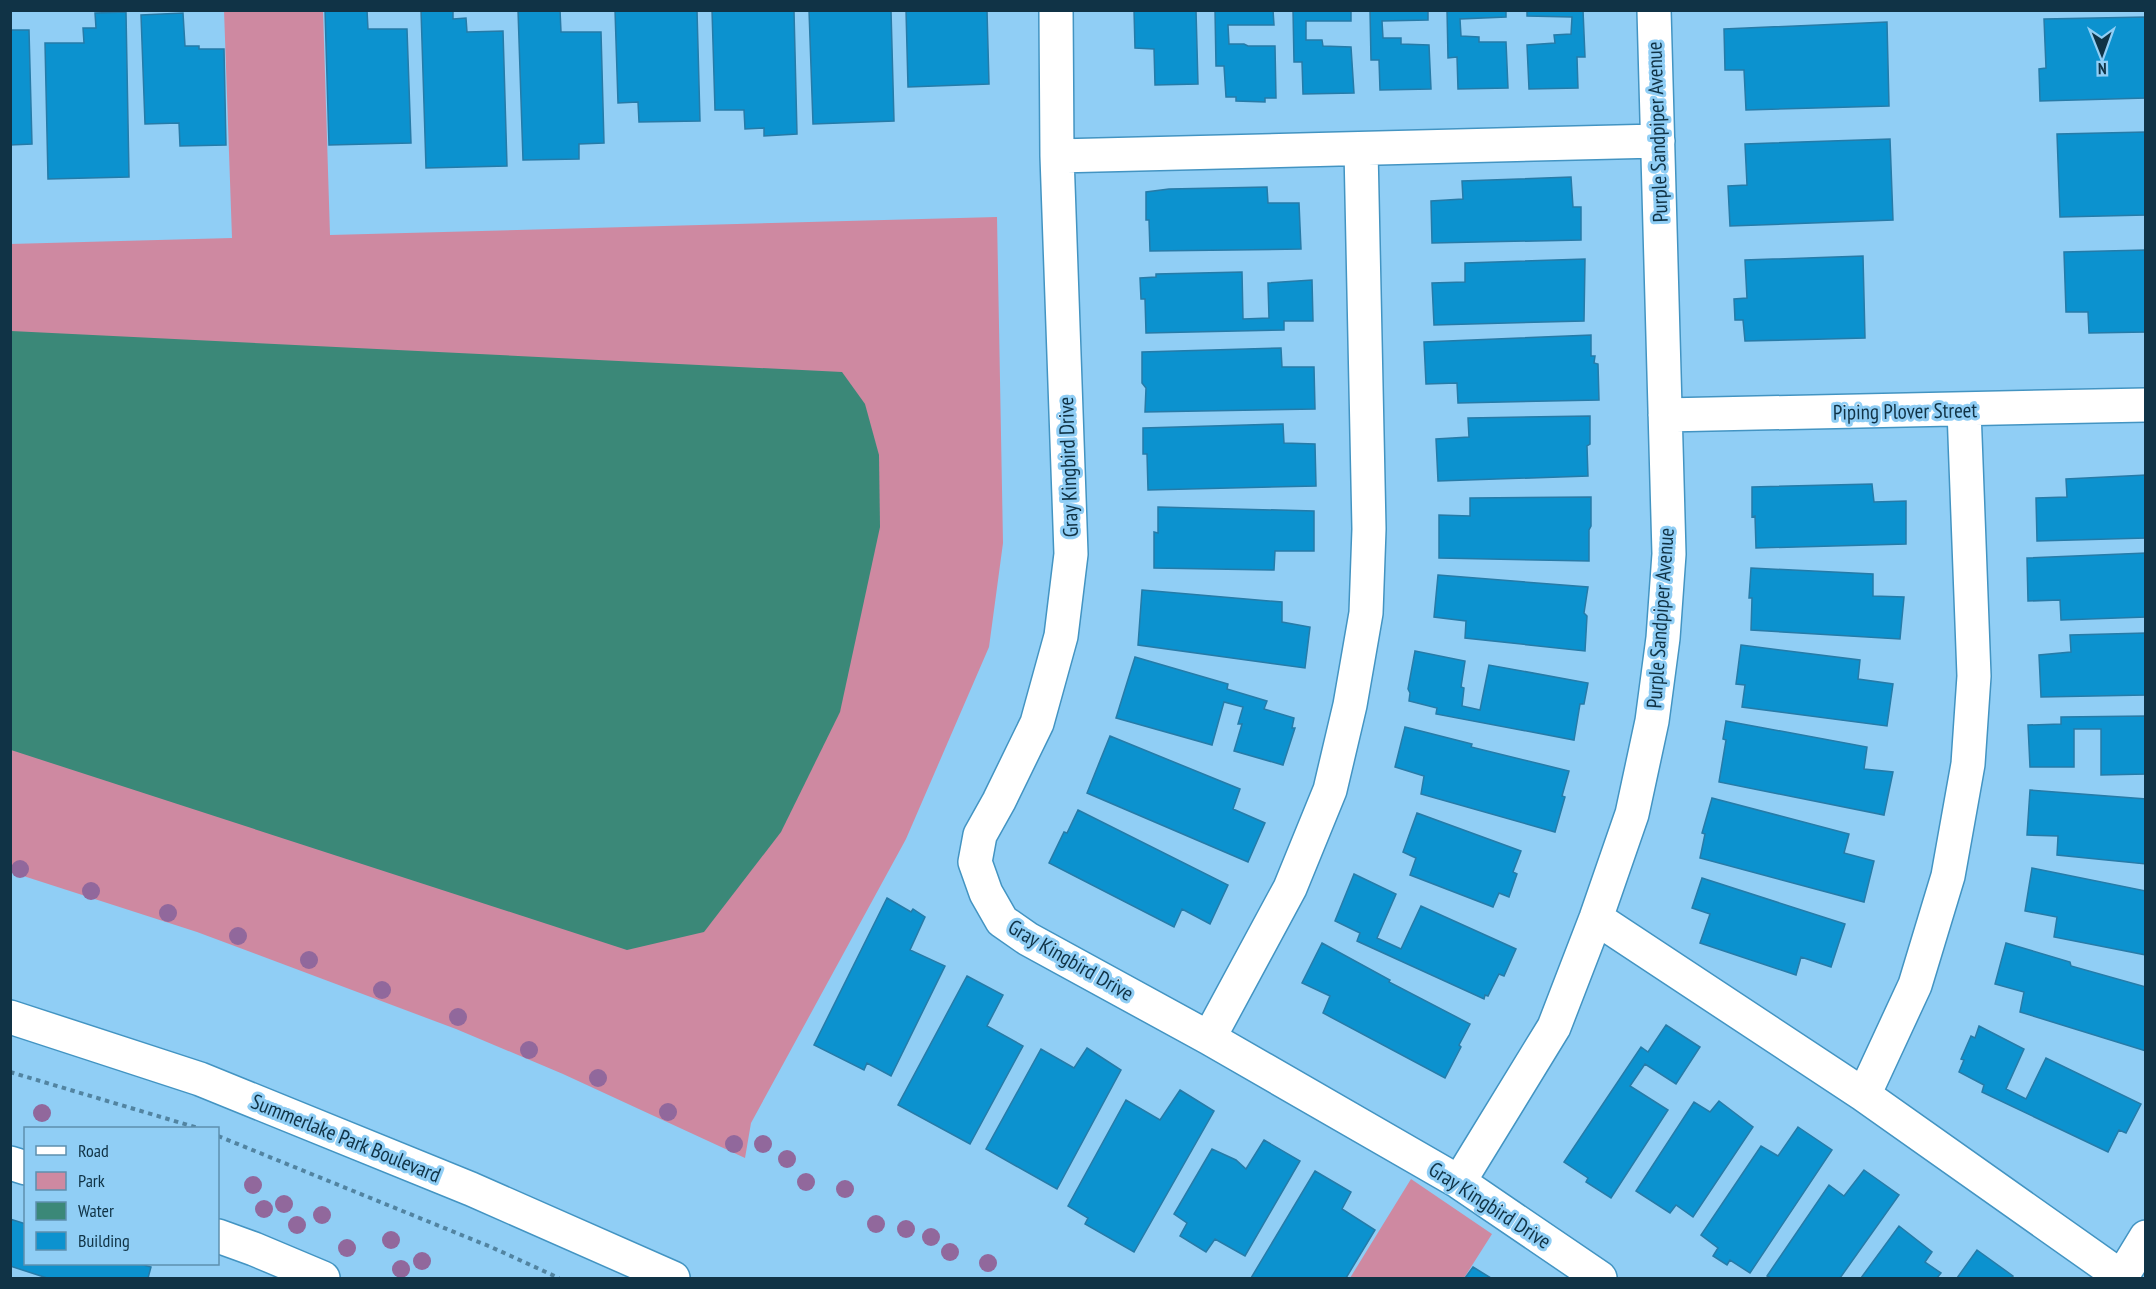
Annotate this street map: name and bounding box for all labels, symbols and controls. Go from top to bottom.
north arrow [2072,24,2132,84]
street label: Purple Sandpiper Avenue [1640,41,1674,223]
text: N [2098,59,2107,79]
street label: Gray Kingbird Drive [1052,396,1084,538]
street label: Piping Plover Street [1833,396,1978,426]
street label: Purple Sandpiper Avenue [1640,527,1680,709]
street label: Gray Kingbird Drive [1003,913,1139,1007]
street label: Summerlake Park Boulevard [247,1088,445,1188]
legend [24,1127,219,1265]
text: Road [78,1139,109,1162]
street label: Gray Kingbird Drive [1424,1155,1556,1255]
text: Park [78,1169,105,1192]
text: Water [78,1199,114,1222]
text: Building [78,1229,130,1252]

